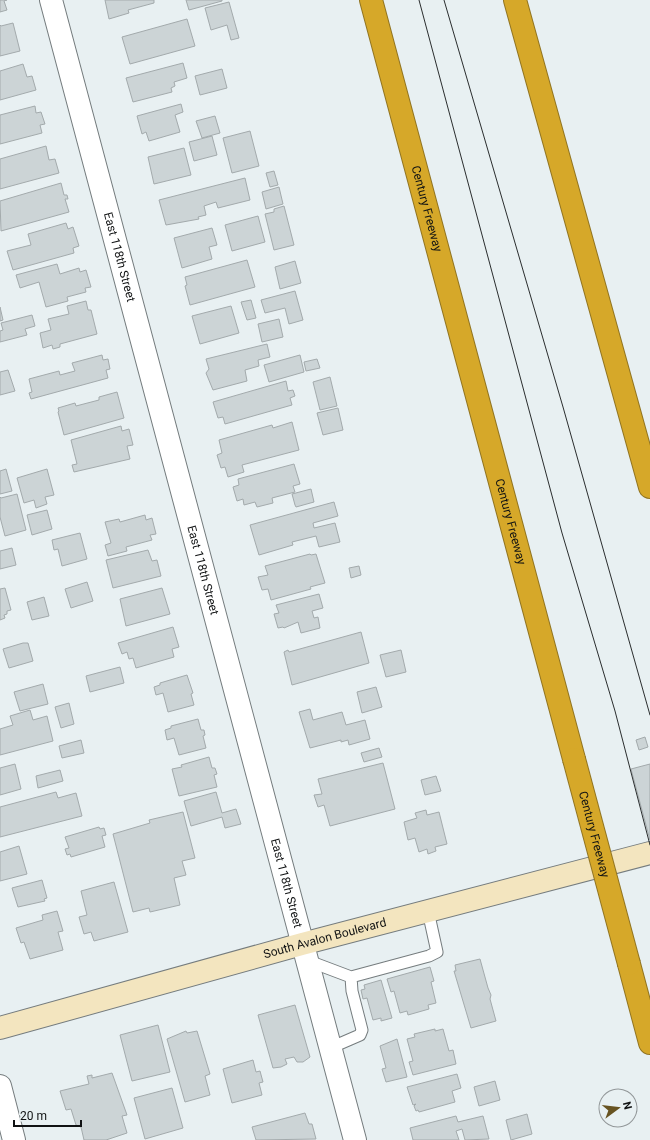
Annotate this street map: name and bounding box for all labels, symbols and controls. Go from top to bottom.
street label: Century Freeway [409,164,445,254]
street label: East 118th Street [101,211,138,303]
street label: Century Freeway [492,477,529,567]
street label: East 118th Street [184,524,222,616]
street label: Century Freeway [576,790,613,879]
street label: East 118th Street [268,837,305,929]
street label: South Avalon Boulevard [262,915,388,961]
north arrow [598,1088,638,1128]
text: N [620,1100,635,1111]
scale bar [14,1102,81,1128]
text: 20 m [20,1109,47,1123]

